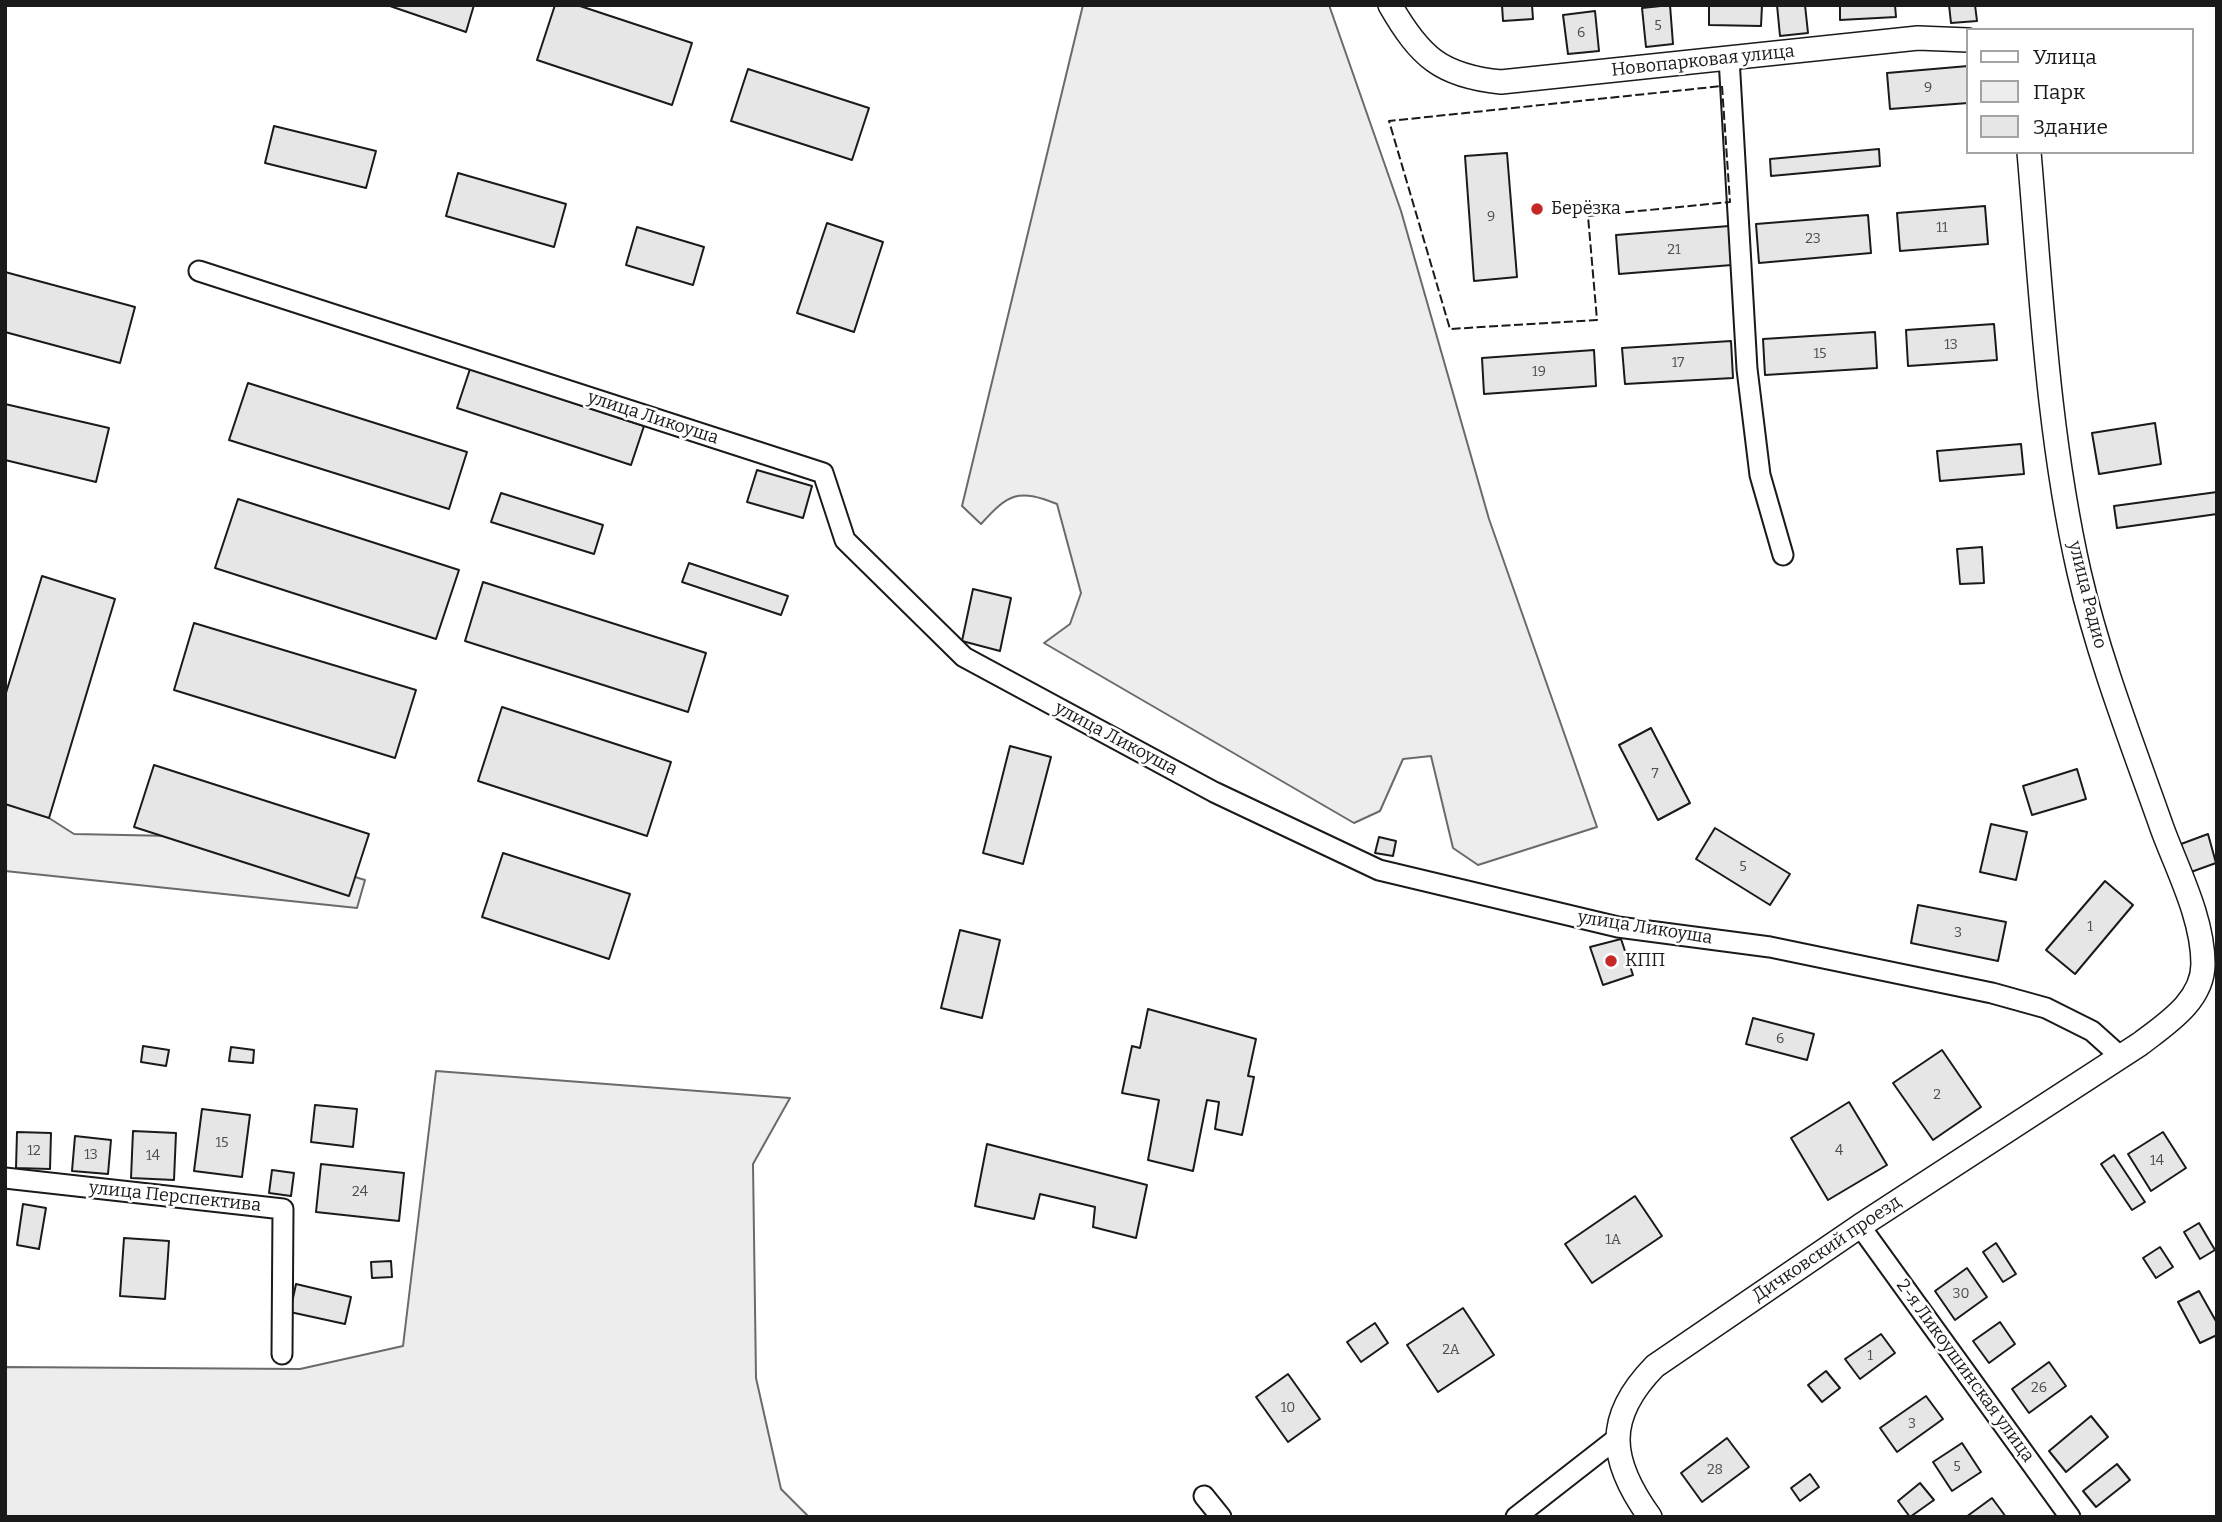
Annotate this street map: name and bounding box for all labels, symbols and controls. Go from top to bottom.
house number: 5 [1654,18,1662,34]
house number: 6 [1577,25,1585,41]
legend [1966,28,2194,154]
street label: Новопарковая улица [1610,41,1796,81]
text: Улица [2033,44,2097,70]
text: Парк [2033,79,2085,105]
house number: 9 [1924,80,1932,96]
text: Здание [2033,114,2108,140]
place label: Берёзка [1551,198,1621,220]
marker: Берёзка [1529,201,1545,217]
house number: 9 [1487,209,1495,225]
house number: 11 [1936,220,1948,236]
house number: 23 [1805,231,1821,247]
house number: 21 [1667,242,1681,258]
house number: 13 [1944,337,1958,353]
house number: 15 [1813,346,1827,362]
house number: 17 [1672,355,1684,371]
house number: 19 [1532,364,1546,380]
street label: улица Ликоуша [585,387,721,449]
street label: улица Радио [2063,539,2111,651]
street label: улица Ликоуша [1051,697,1181,781]
house number: 7 [1651,766,1659,782]
house number: 5 [1739,859,1747,875]
street label: улица Ликоуша [1576,907,1714,949]
house number: 1 [2087,919,2093,935]
house number: 3 [1954,925,1962,941]
place label: КПП [1625,950,1665,972]
marker: КПП [1603,953,1619,969]
house number: 6 [1776,1031,1784,1047]
house number: 2 [1933,1087,1941,1103]
house number: 15 [215,1135,229,1151]
house number: 12 [27,1143,41,1159]
house number: 4 [1835,1143,1843,1159]
house number: 13 [84,1147,98,1163]
house number: 14 [146,1148,160,1164]
house number: 14 [2150,1153,2164,1169]
street label: улица Перспектива [88,1177,262,1217]
house number: 24 [352,1184,368,1200]
street label: Дичковский проезд [1749,1191,1905,1307]
house number: 1А [1605,1232,1621,1248]
street label: 2-я Ликоушинская улица [1891,1275,2039,1467]
house number: 30 [1953,1286,1969,1302]
house number: 2А [1442,1342,1460,1358]
house number: 1 [1867,1348,1873,1364]
house number: 26 [2031,1380,2047,1396]
house number: 10 [1281,1400,1295,1416]
house number: 3 [1908,1416,1916,1432]
house number: 5 [1953,1459,1961,1475]
house number: 28 [1707,1462,1723,1478]

